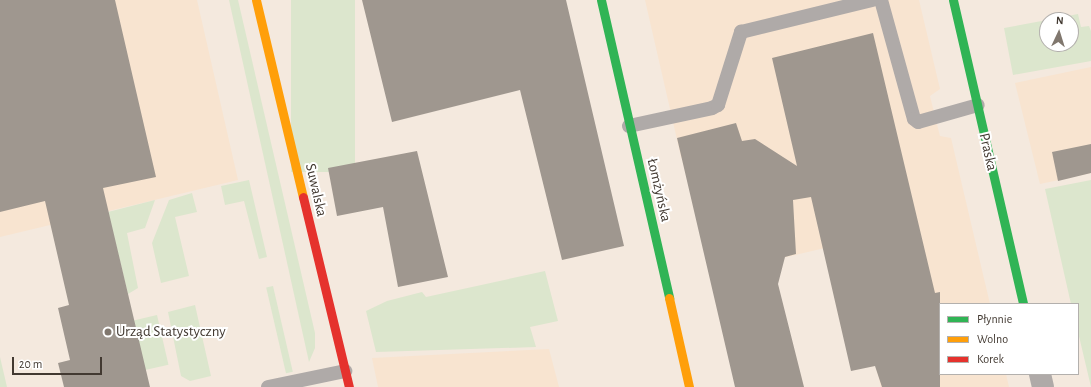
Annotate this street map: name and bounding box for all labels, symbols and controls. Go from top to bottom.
north arrow [1039,12,1079,52]
text: N [1056,15,1064,26]
street label: Praska [975,131,1001,173]
street label: Łomżyńska [643,156,675,224]
street label: Suwalska [301,162,331,218]
legend [939,303,1079,375]
text: Płynnie [977,313,1012,325]
place label: Urząd Statystyczny [116,323,226,341]
marker: Urząd Statystyczny [103,327,113,337]
text: Wolno [977,333,1008,345]
scale bar [14,349,104,375]
text: Korek [977,353,1004,365]
text: 20 m [19,358,42,370]

